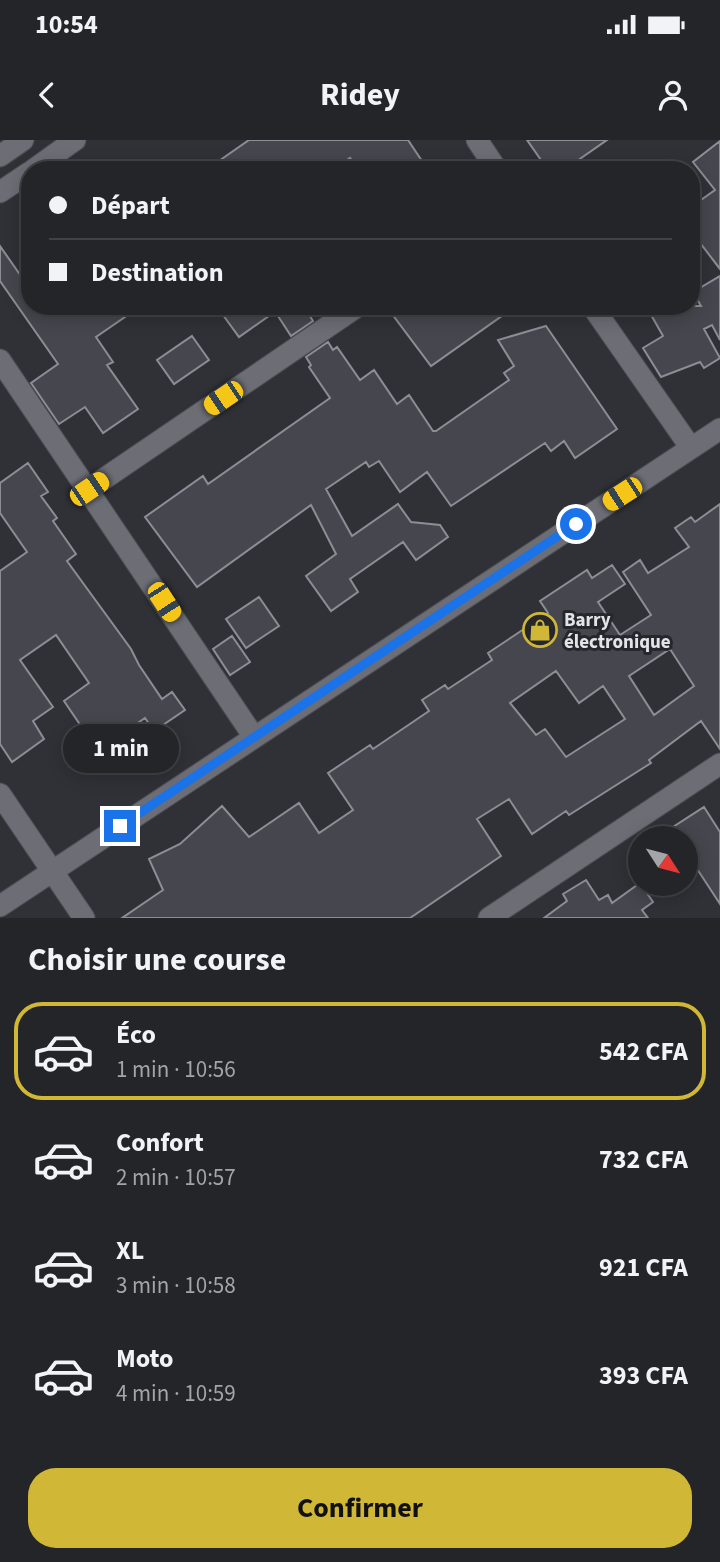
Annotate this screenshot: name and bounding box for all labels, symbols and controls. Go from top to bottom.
text: 10:54 [35,6,98,43]
text: Ridey [320,72,400,118]
icon: back [28,76,66,114]
icon: person [654,76,692,114]
text: Départ [91,187,170,224]
text: Destination [91,254,224,291]
car [200,378,247,418]
car [66,469,113,509]
car [599,474,646,514]
route start [560,508,592,540]
car [144,579,185,625]
place label: Barry électronique [564,607,671,656]
shop icon: Barry électronique [521,611,559,649]
callout: 1 min [62,724,178,774]
text: 1 min [93,732,149,765]
route end [104,810,136,842]
north arrow [628,826,698,896]
map controls [628,826,698,896]
text: Choisir une course [28,937,286,983]
text: Éco [116,1016,156,1053]
icon: car [32,1020,95,1083]
text: 542 CFA [599,1033,688,1070]
text: 1 min · 10:56 [116,1053,236,1086]
text: Confort [116,1124,204,1161]
icon: car [32,1128,95,1191]
text: 732 CFA [599,1141,688,1178]
text: 2 min · 10:57 [116,1161,236,1194]
text: XL [116,1232,144,1269]
icon: car [32,1236,95,1299]
text: 921 CFA [599,1249,688,1286]
text: 3 min · 10:58 [116,1269,236,1302]
text: Moto [116,1340,173,1377]
icon: car [32,1344,95,1407]
text: 393 CFA [599,1357,688,1394]
text: 4 min · 10:59 [116,1377,236,1410]
button: Confirmer [28,1468,692,1548]

